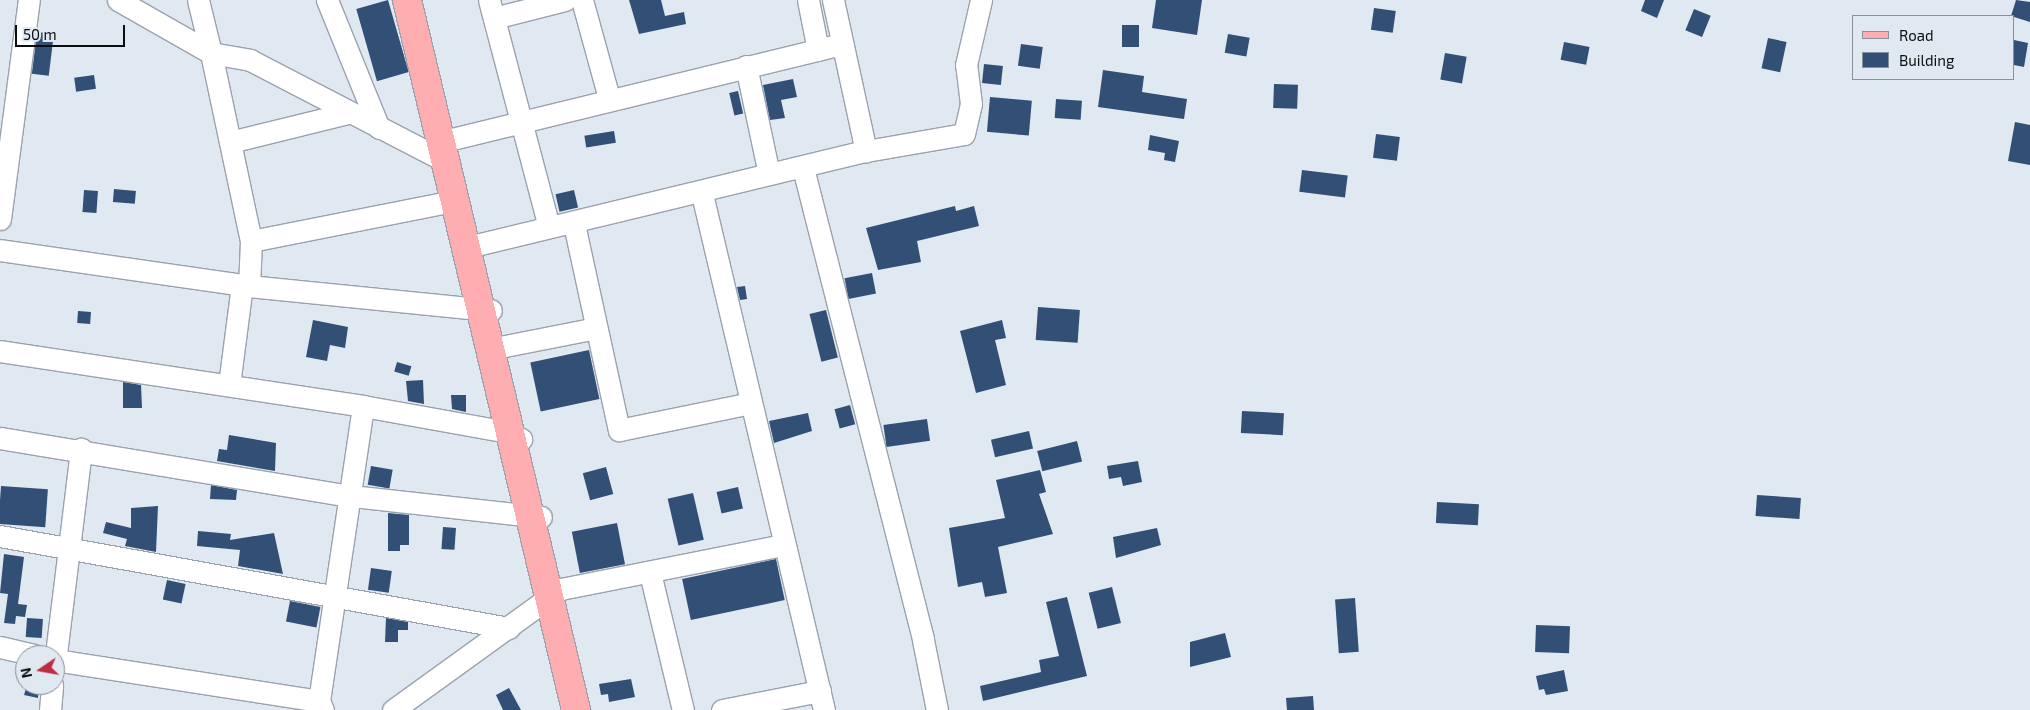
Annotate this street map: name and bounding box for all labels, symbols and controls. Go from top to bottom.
scale bar [18,15,128,47]
legend [1852,15,2015,80]
text: 50 m [23,25,57,43]
text: Road [1899,26,1934,44]
text: Building [1899,51,1954,69]
north arrow [15,645,65,695]
text: N [16,666,35,680]

